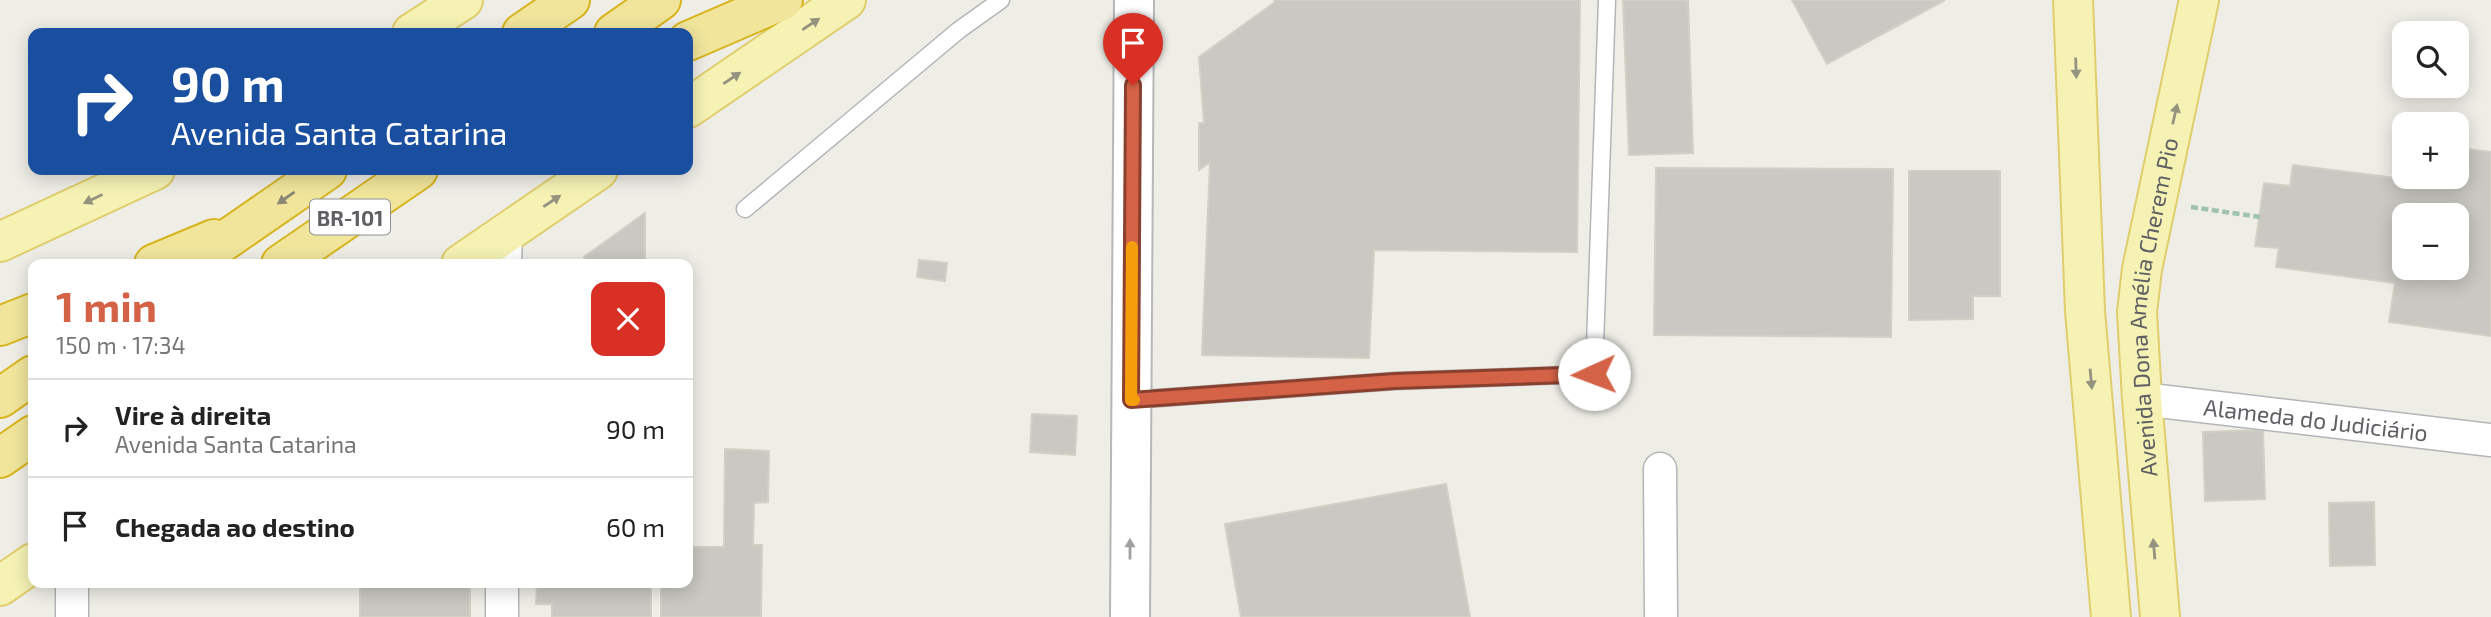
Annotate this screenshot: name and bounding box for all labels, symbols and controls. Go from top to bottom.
pin [1103,13,1163,85]
one-way arrow [802,17,820,31]
map controls [2392,21,2469,280]
button: search [2392,21,2469,98]
icon: arrive [1114,24,1152,62]
text: 90 m [171,53,285,112]
icon: right [56,56,147,147]
one-way arrow [2070,57,2081,79]
one-way arrow [723,71,741,85]
one-way arrow [2170,103,2181,125]
button: + [2392,112,2469,189]
text: Avenida Santa Catarina [171,113,507,151]
street label: Avenida Dona Amélia Cherem Pio [2123,135,2183,478]
one-way arrow [277,191,295,205]
one-way arrow [83,193,103,205]
one-way arrow [543,194,561,208]
road number: BR-101 [310,200,390,234]
button: − [2392,203,2469,280]
text: 1 min [56,280,157,330]
button: close [591,282,665,356]
text: 150 m · 17:34 [56,331,186,359]
position arrow [1557,337,1631,411]
one-way arrow [2086,368,2097,390]
street label: Alameda do Judiciário [2202,392,2430,446]
text: Vire à direita [115,399,271,430]
icon: right [56,409,94,447]
text: 90 m [606,413,665,444]
text: Avenida Santa Catarina [115,430,357,458]
icon: arrive [56,507,94,545]
text: Chegada ao destino [115,511,355,542]
text: 60 m [606,511,665,542]
one-way arrow [1124,538,1136,560]
one-way arrow [2148,538,2159,560]

